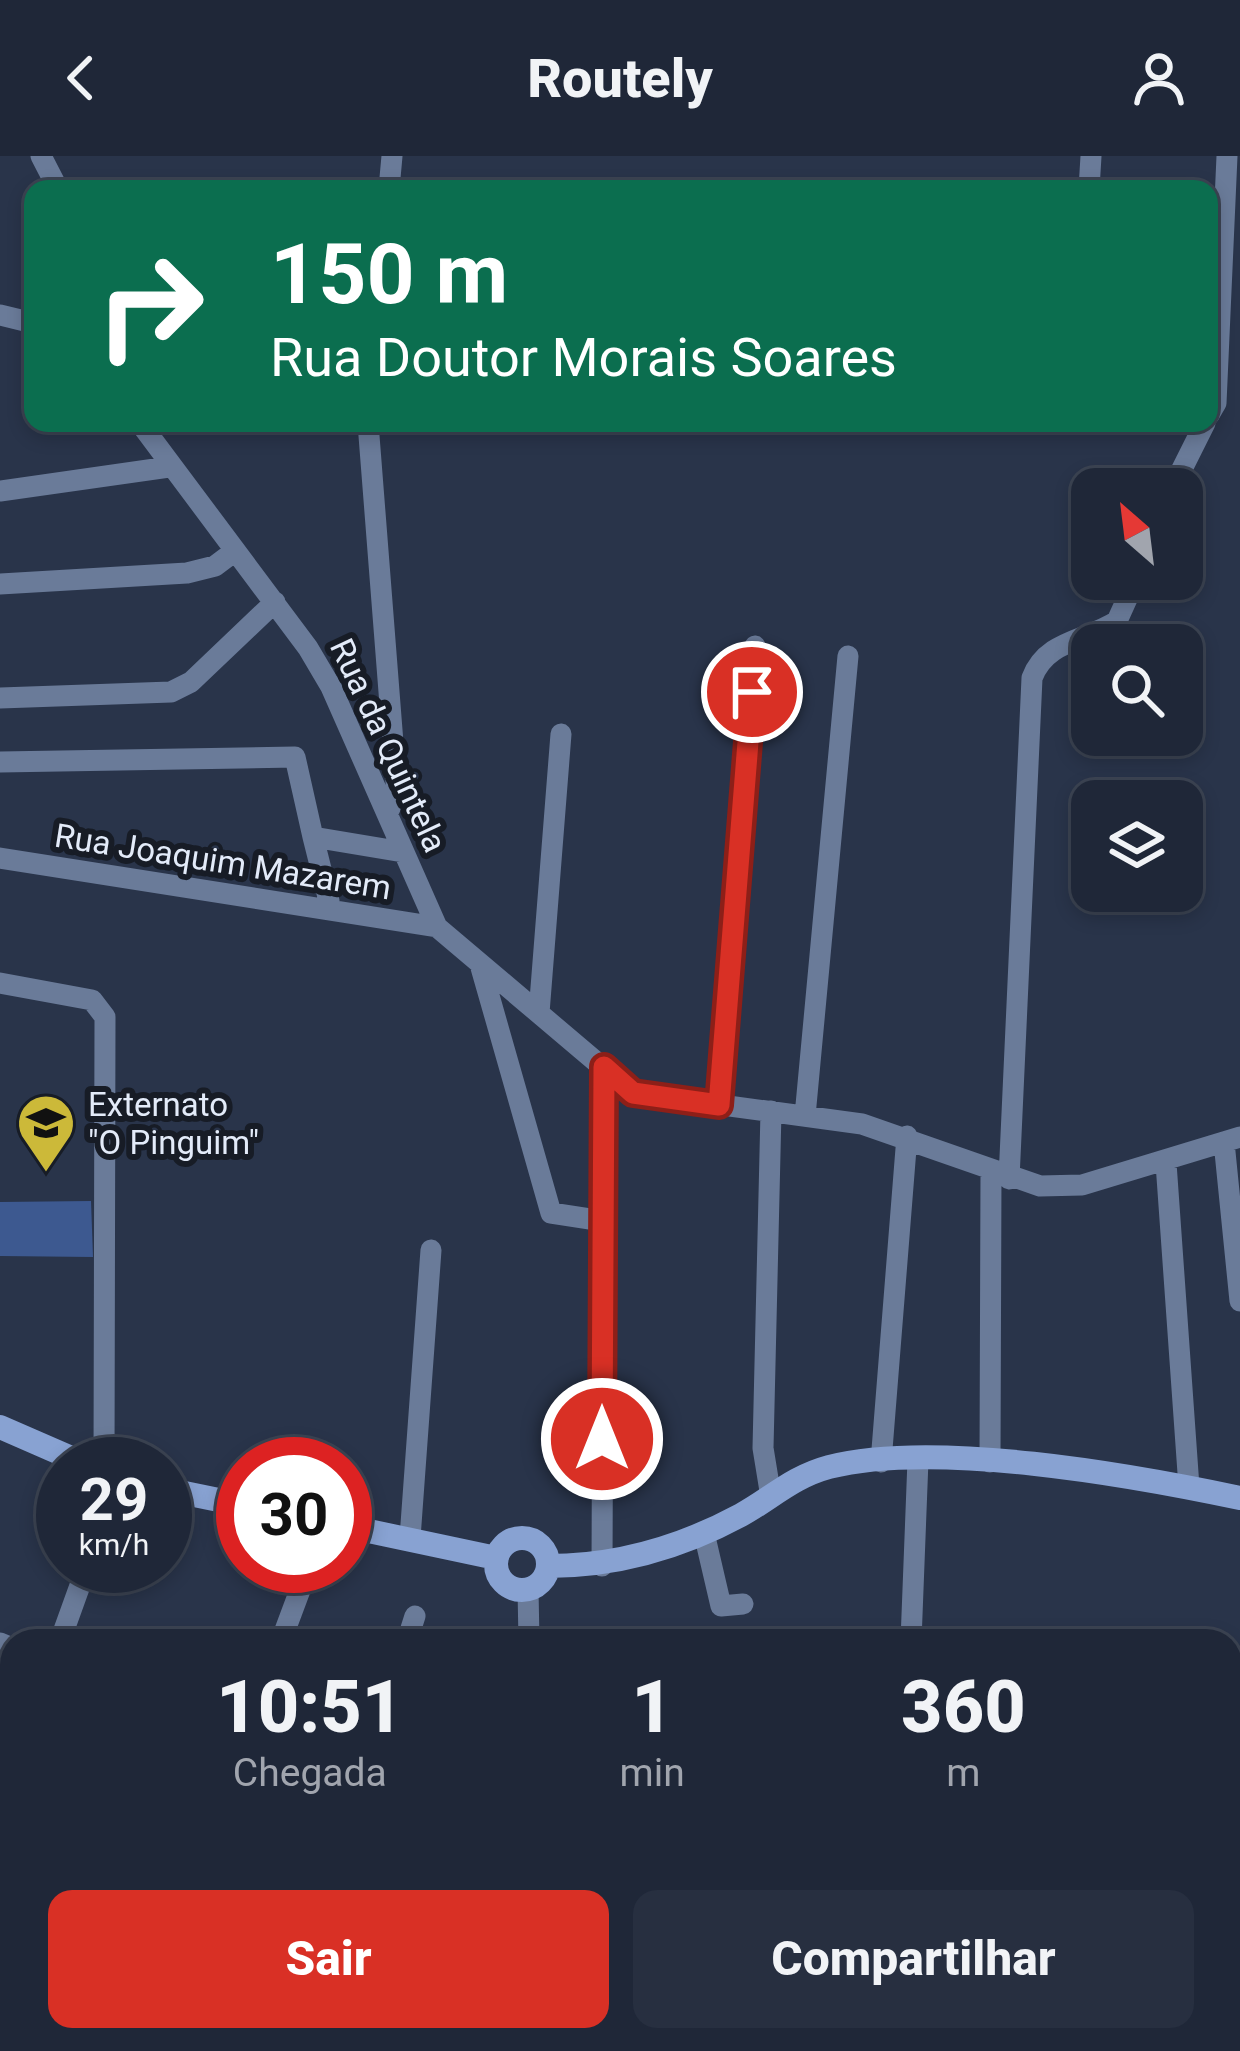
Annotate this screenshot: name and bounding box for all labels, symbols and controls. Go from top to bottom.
icon: back [48,45,114,111]
icon: person [1126,45,1192,111]
text: Routely [527,47,713,110]
text: 150 m [270,225,508,324]
icon: right [72,228,228,384]
text: Rua Doutor Morais Soares [270,326,897,389]
north arrow [1071,468,1203,600]
map controls [1071,468,1203,912]
button: search [1071,624,1203,756]
street label: Rua da Quintela [322,632,455,858]
pin [701,641,803,743]
icon: arrive [719,659,785,725]
button: layers [1071,780,1203,912]
street label: Rua Joaquim Mazarem [52,816,394,907]
place label: Externato "O Pinguim" [88,1085,259,1162]
school or university icon: Externato "O Pinguim" [15,1092,77,1174]
position arrow [539,1376,665,1502]
speed limit sign: 30 [216,1437,372,1593]
text: 29 [80,1464,148,1535]
text: km/h [79,1527,149,1562]
text: 10:51 [216,1665,403,1750]
text: 1 [631,1665,673,1750]
text: 360 [901,1665,1026,1750]
text: Chegada [233,1750,387,1796]
text: min [620,1750,685,1796]
text: m [946,1750,980,1796]
button: Sair [48,1890,609,2028]
button: Compartilhar [633,1890,1194,2028]

